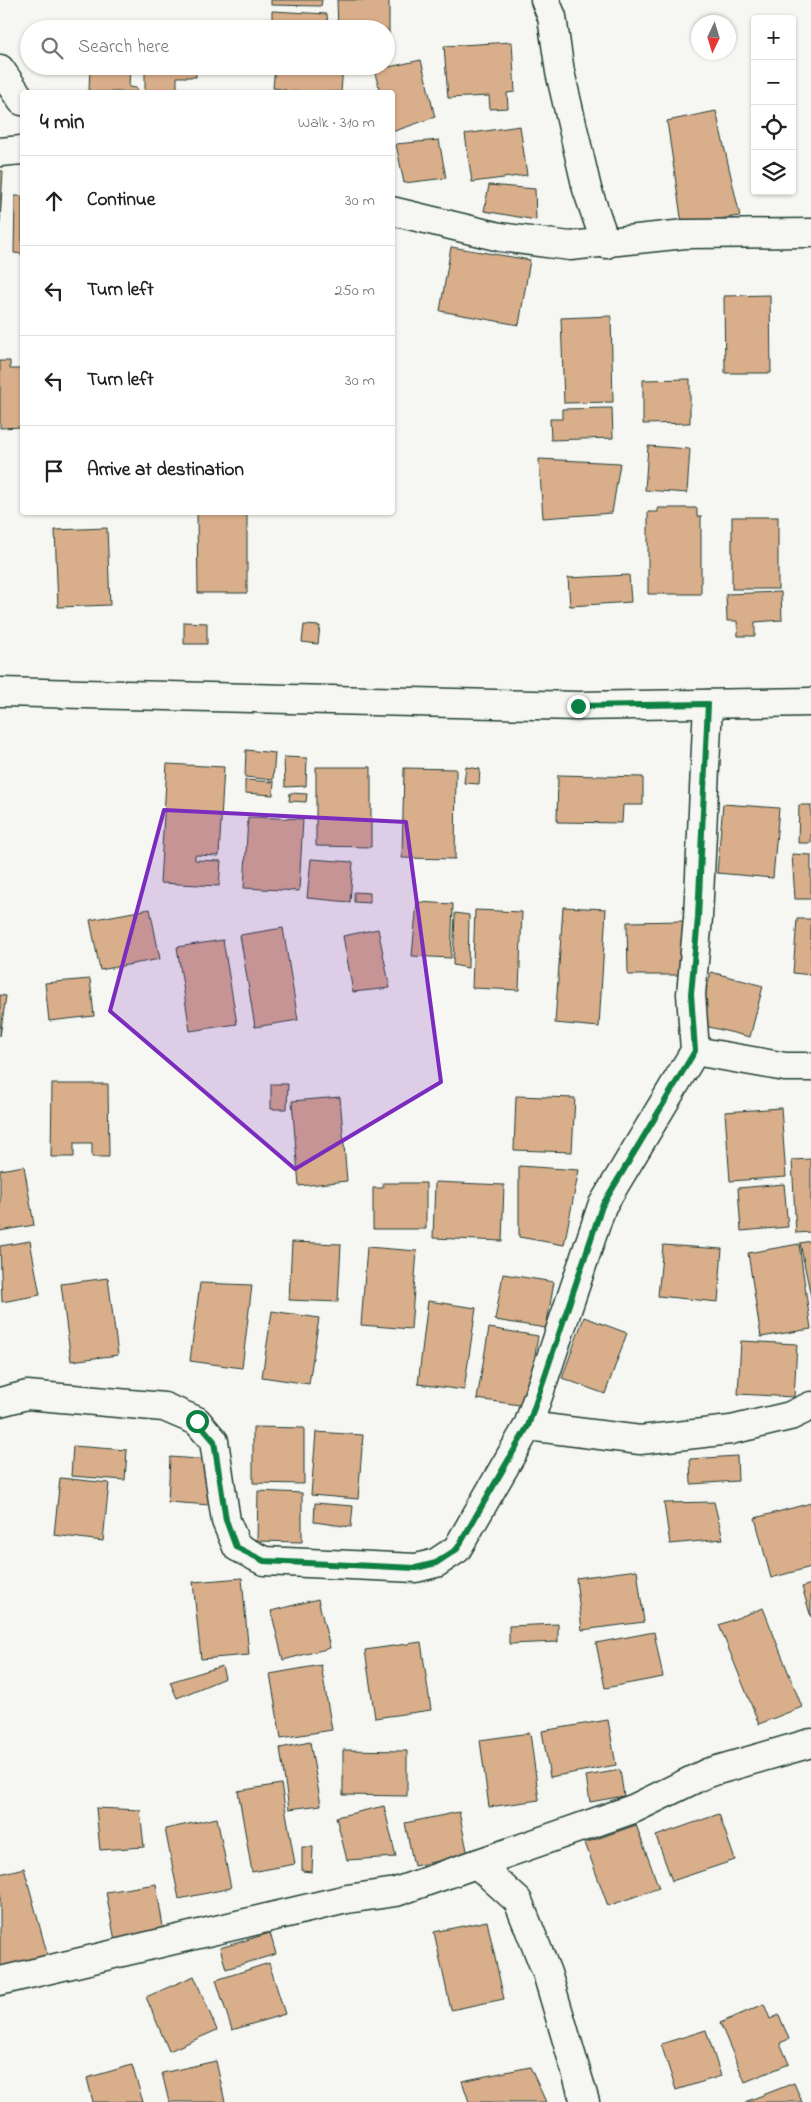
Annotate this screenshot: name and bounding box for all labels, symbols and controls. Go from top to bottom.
north arrow [691,15,736,60]
map controls [751,15,796,195]
button: + [751,15,796,60]
search box [20,20,395,75]
icon: search [38,34,66,62]
text: Search here [78,34,169,61]
button: − [751,60,796,105]
button: locate [751,105,796,150]
text: 4 min [40,108,84,138]
text: Walk · 310 m [298,111,375,135]
button: layers [751,150,796,195]
icon: ahead [40,187,68,215]
text: Continue [87,187,155,214]
text: 30 m [345,189,375,213]
icon: left [40,277,68,305]
text: Turn left [87,277,154,304]
text: 250 m [335,279,375,303]
icon: left [40,367,68,395]
text: Turn left [87,367,154,394]
text: 30 m [345,369,375,393]
icon: arrive [40,457,68,485]
text: Arrive at destination [87,457,244,484]
route end [567,695,590,718]
route start [186,1410,209,1433]

